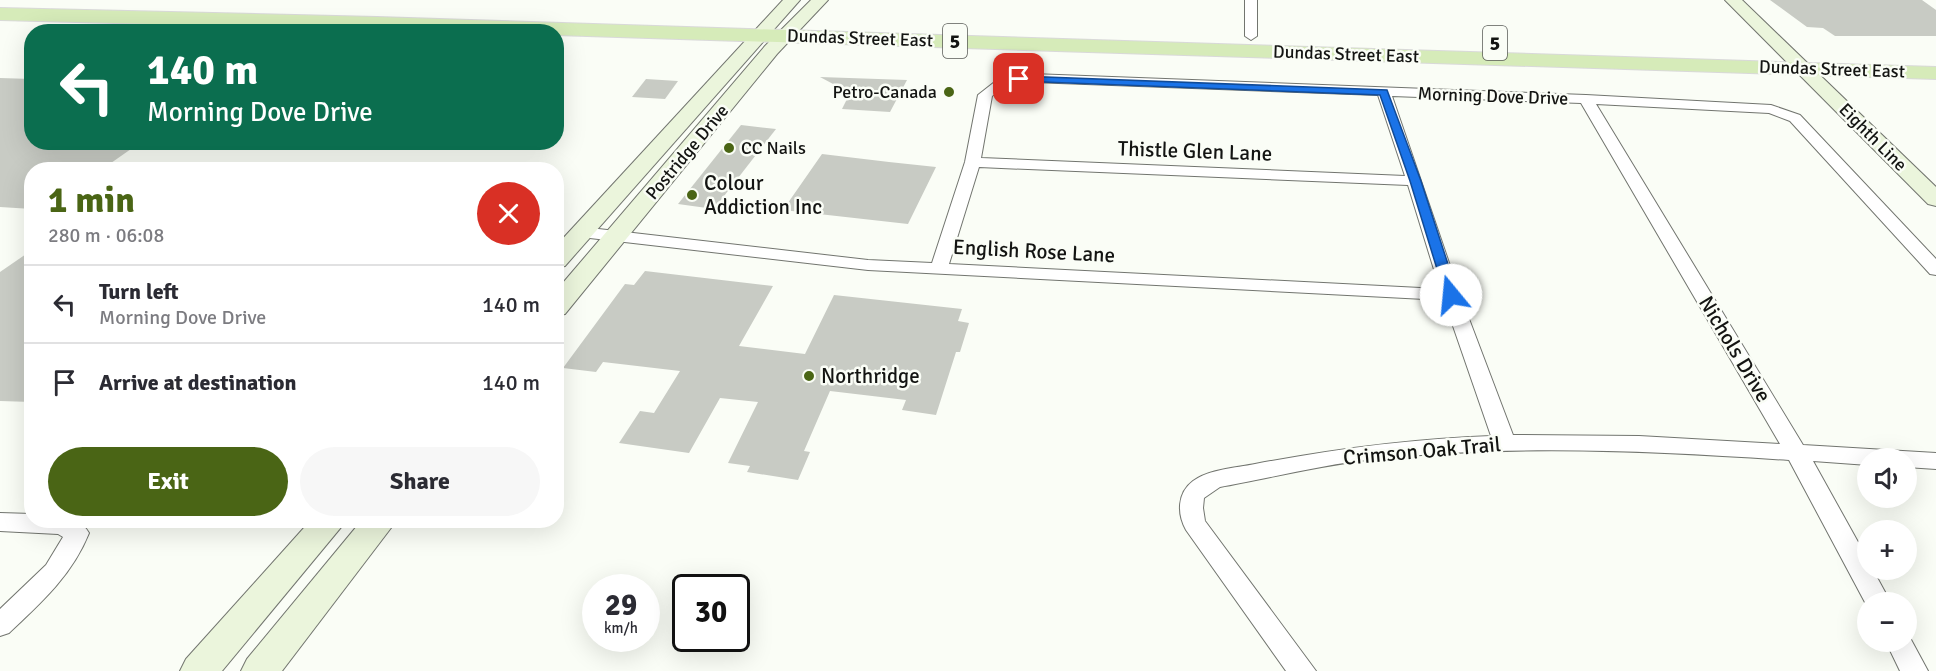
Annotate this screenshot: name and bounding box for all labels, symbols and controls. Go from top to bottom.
street label: Dundas Street East [787,24,933,52]
road number: 5 [943,24,967,58]
road number: 5 [1483,26,1507,60]
street label: Dundas Street East [1273,40,1419,68]
text: 140 m [147,45,258,96]
icon: left [48,48,126,126]
pin [993,53,1044,104]
street label: Dundas Street East [1759,55,1905,83]
icon: arrive [1002,62,1035,95]
place label: Petro-Canada [833,81,937,103]
street label: Morning Dove Drive [1417,82,1569,110]
marker: Petro-Canada [942,85,956,99]
text: Morning Dove Drive [147,96,373,129]
street label: Eighth Line [1834,98,1912,176]
street label: Postridge Drive [641,100,733,204]
street label: Thistle Glen Lane [1117,135,1273,167]
place label: CC Nails [741,137,806,159]
marker: CC Nails [722,141,736,155]
place label: Colour Addiction Inc [704,170,822,220]
text: 1 min [48,178,135,223]
button: close [477,182,540,245]
marker: Colour Addiction Inc [685,188,699,202]
text: 280 m · 06:08 [48,223,164,248]
street label: English Rose Lane [952,234,1116,268]
position arrow [1419,263,1483,327]
text: Turn left [99,278,179,305]
icon: left [48,288,81,321]
text: 140 m [482,291,540,318]
street label: Nichols Drive [1693,291,1777,407]
text: Morning Dove Drive [99,305,266,330]
place label: Northridge [821,363,920,389]
icon: arrive [48,366,81,399]
text: Arrive at destination [99,369,296,396]
text: 140 m [482,369,540,396]
marker: Northridge [802,369,816,383]
street label: Crimson Oak Trail [1342,431,1502,471]
button: Exit [48,447,288,516]
button: Share [300,447,540,516]
map controls [1857,448,1917,652]
button: sound [1857,448,1917,508]
button: + [1857,520,1917,580]
speed limit sign: 30 [672,574,750,652]
text: 29 [605,587,637,624]
button: − [1857,592,1917,652]
text: km/h [604,619,638,637]

